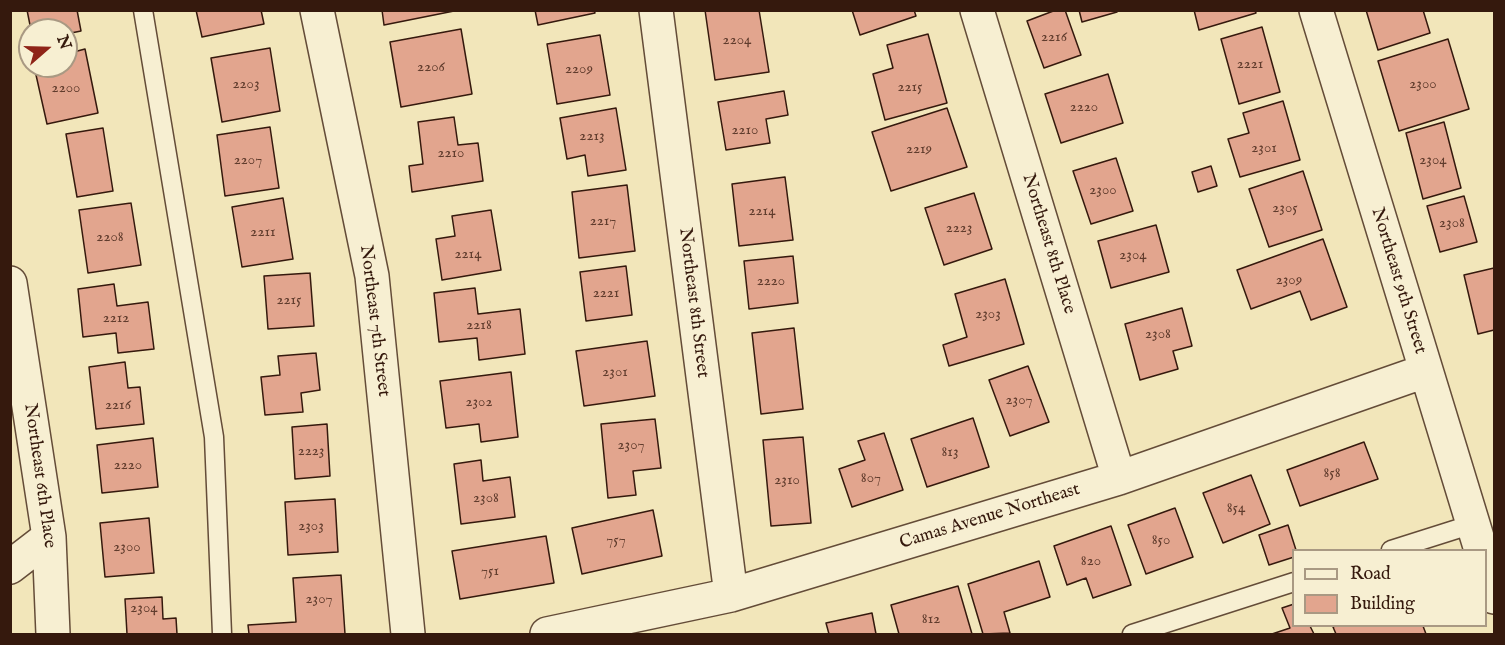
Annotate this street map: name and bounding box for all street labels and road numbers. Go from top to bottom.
street label: Northeast 8th Place [1016,171,1080,317]
street label: Northeast 9th Street [1365,205,1431,357]
street label: Northeast 8th Street [673,227,713,379]
street label: Northeast 7th Street [354,244,394,398]
street label: Northeast 6th Place [18,402,60,550]
street label: Camas Avenue Northeast [897,479,1083,555]

